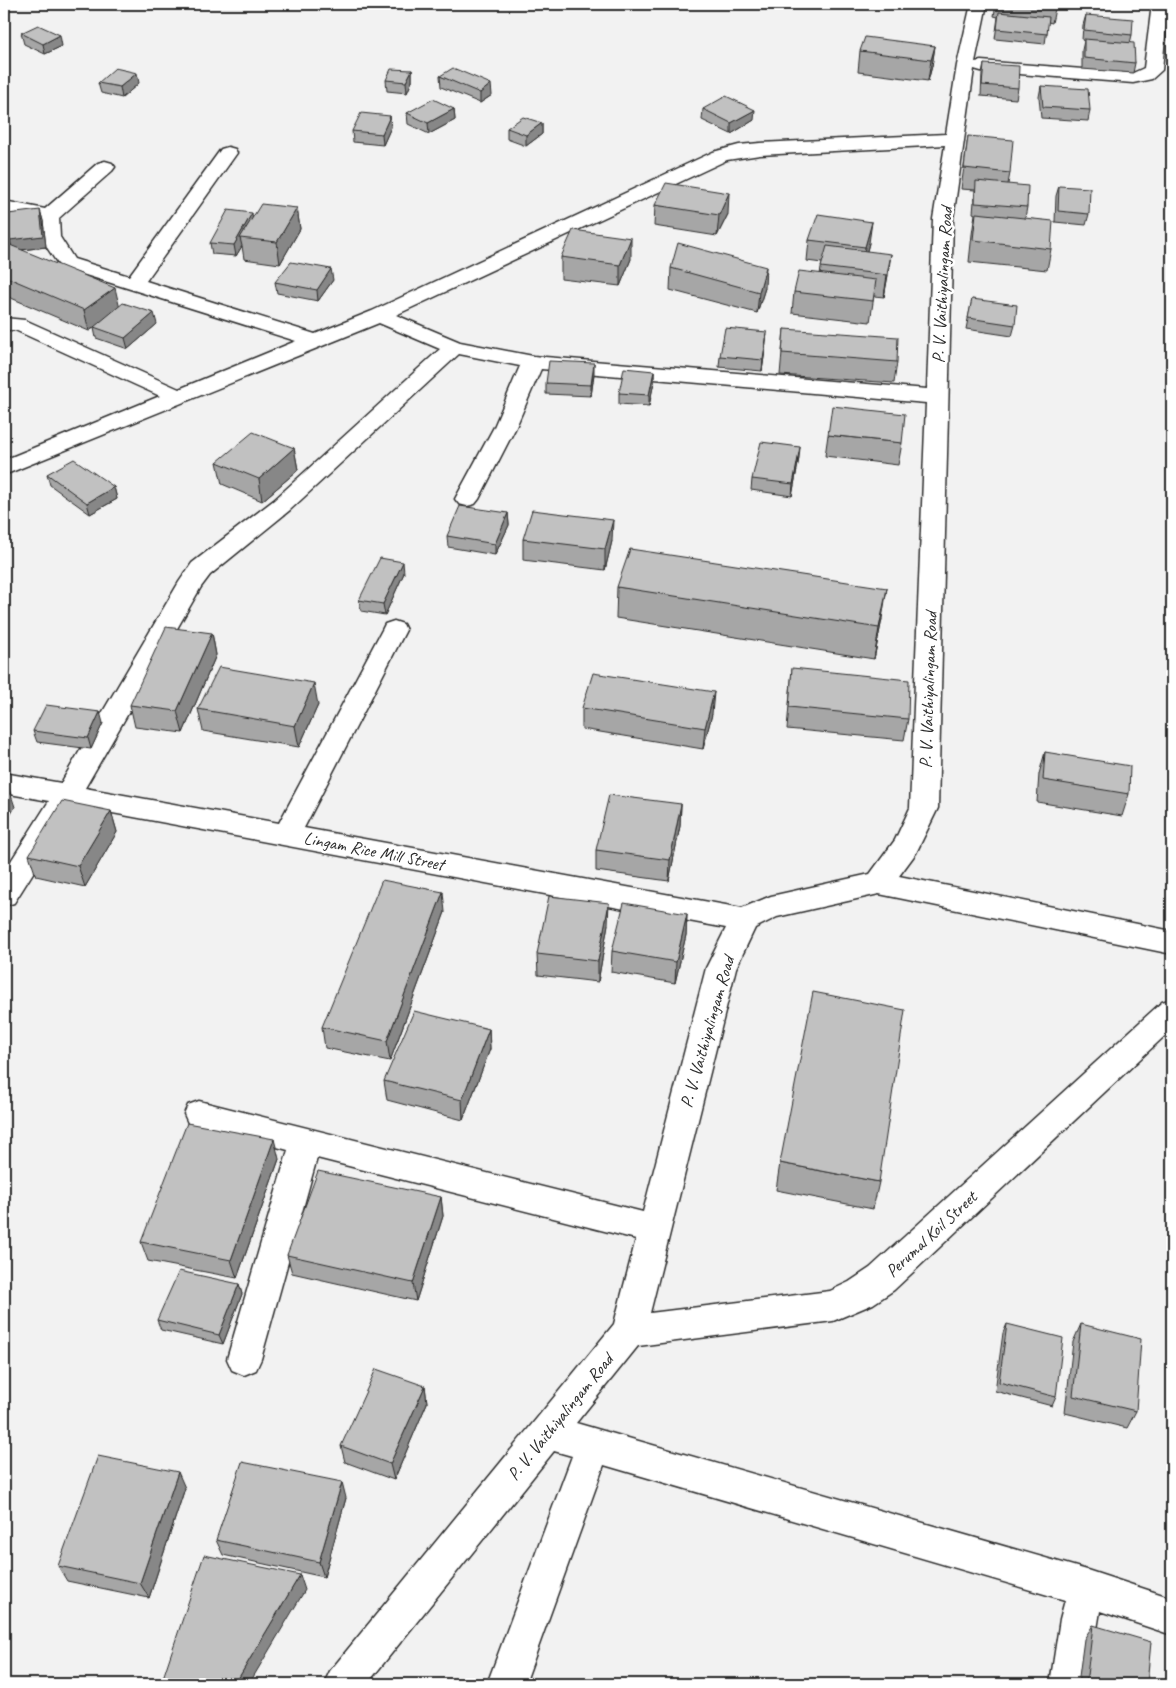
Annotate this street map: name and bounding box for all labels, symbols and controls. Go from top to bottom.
street label: P. V. Vaithiyalingam Road [927,203,957,364]
street label: P. V. Vaithiyalingam Road [914,608,942,769]
street label: Lingam Rice Mill Street [302,827,449,876]
street label: P. V. Vaithiyalingam Road [675,951,740,1110]
street label: Perumal Koil Street [881,1185,983,1282]
street label: P. V. Vaithiyalingam Road [502,1347,620,1485]

